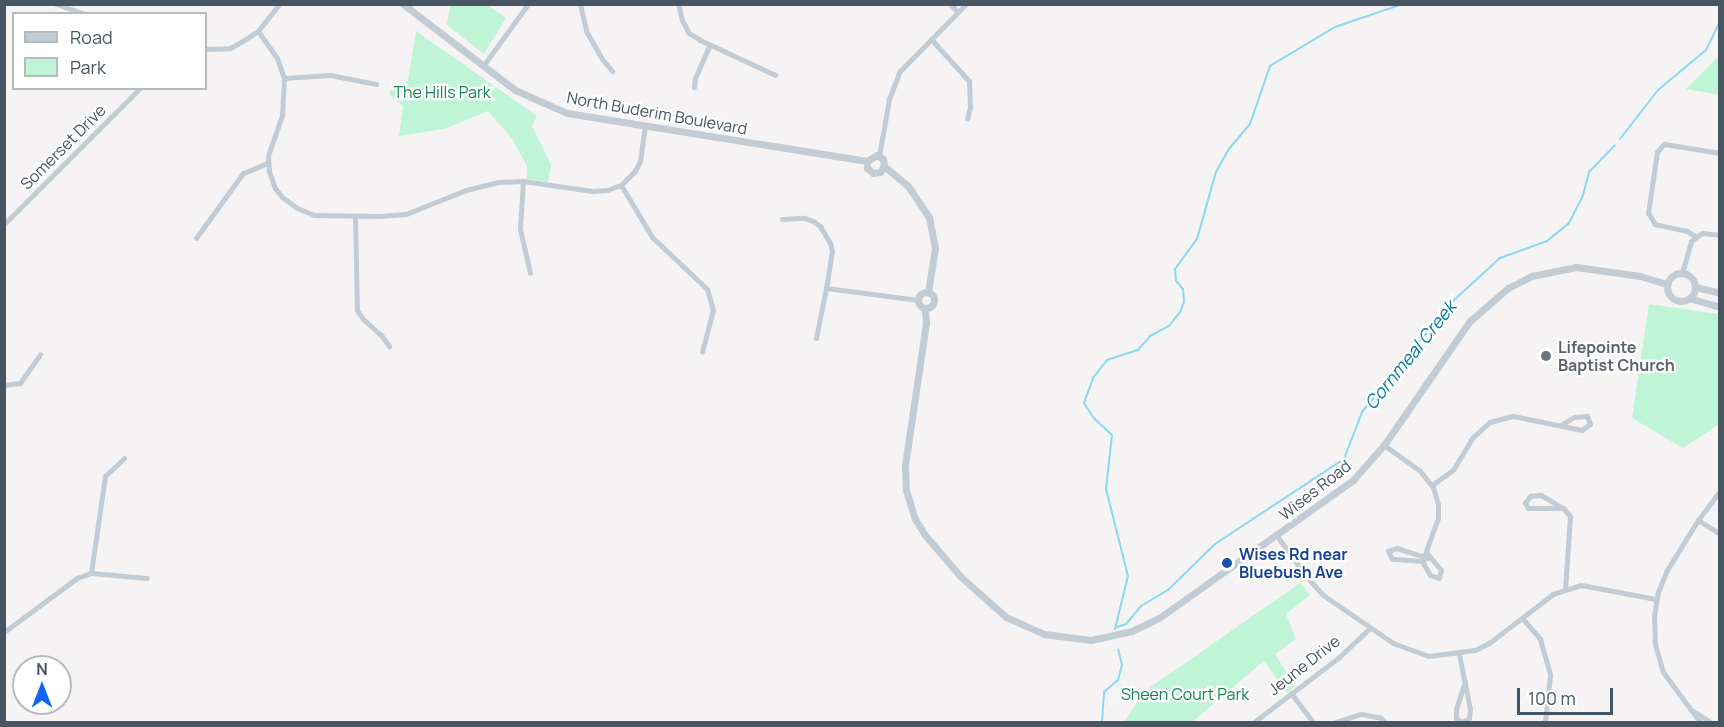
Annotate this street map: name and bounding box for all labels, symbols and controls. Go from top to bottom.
legend [12,12,207,90]
text: Road [70,25,113,49]
text: Park [70,55,106,79]
park label: The Hills Park [393,82,491,102]
street label: North Buderim Boulevard [565,88,749,138]
street label: Somerset Drive [16,100,110,194]
water label: Cornmeal Creek [1360,296,1460,414]
place label: Lifepointe Baptist Church [1558,337,1675,375]
marker: Lifepointe Baptist Church [1539,349,1553,363]
street label: Wises Road [1275,456,1355,524]
place label: Wises Rd near Bluebush Ave [1239,544,1348,582]
marker: Wises Rd near Bluebush Ave [1220,556,1234,570]
street label: Jeune Drive [1264,631,1344,699]
north arrow [12,655,72,715]
text: N [36,658,48,680]
scale bar [1520,676,1616,714]
park label: Sheen Court Park [1121,684,1249,704]
text: 100 m [1528,686,1576,710]

